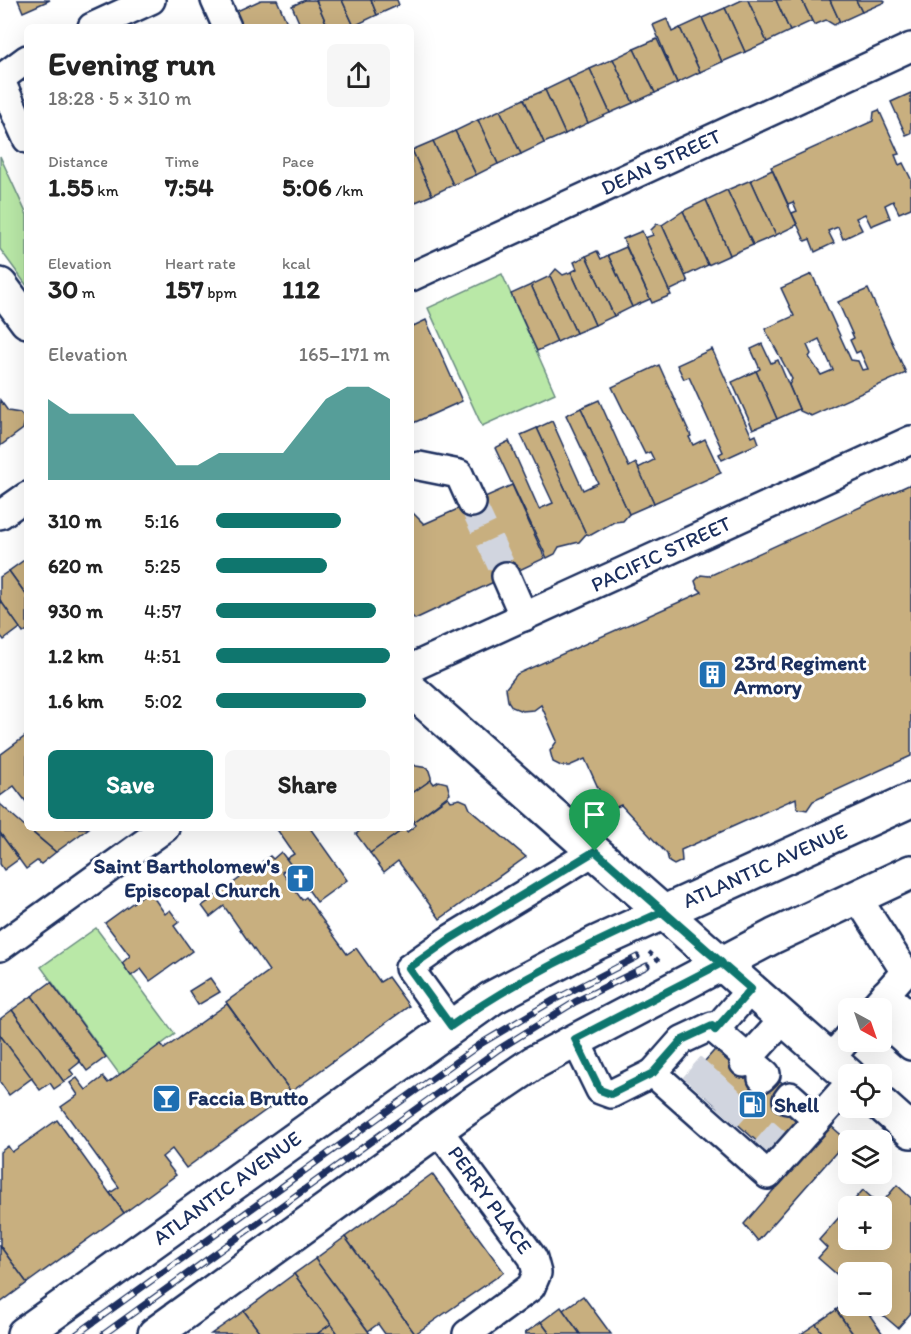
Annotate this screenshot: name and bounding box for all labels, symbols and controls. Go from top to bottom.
text: Evening run [48,44,215,83]
button: share [327,44,390,107]
text: 18:28 · 5 × 310 m [48,86,192,110]
street label: DEAN STREET [597,123,725,200]
text: Distance [48,152,108,171]
text: Time [165,152,199,171]
text: Pace [282,152,314,171]
text: 1.55 [48,171,94,203]
text: 7:54 [165,171,214,203]
text: 5:06 [282,171,332,203]
text: km [94,181,119,200]
text: /km [332,181,363,200]
text: Elevation [48,254,112,273]
text: Heart rate [165,254,236,273]
text: kcal [282,254,310,273]
text: 30 [48,273,78,305]
text: 157 [165,273,204,305]
text: 112 [282,273,320,305]
text: m [78,283,95,302]
text: bpm [204,283,237,302]
text: Elevation [48,342,127,366]
text: 165–171 m [299,342,390,366]
text: 310 m [48,509,102,533]
text: 5:16 [144,509,179,533]
street label: PACIFIC STREET [587,510,735,597]
text: 620 m [48,554,103,578]
text: 5:25 [144,554,180,578]
text: 930 m [48,599,103,623]
text: 4:57 [144,599,181,623]
text: 1.2 km [48,644,104,668]
text: 4:51 [144,644,181,668]
place label: 23rd Regiment Armory [733,650,866,700]
building icon: 23rd Regiment Armory [697,659,729,691]
text: 1.6 km [48,689,104,713]
text: 5:02 [144,689,182,713]
button: Save [48,750,213,819]
button: Share [225,750,390,819]
pin [569,789,620,851]
icon: arrive [578,798,611,831]
street label: ATLANTIC AVENUE [679,818,851,913]
place label: Saint Bartholomew's Episcopal Church [93,853,281,903]
church icon: Saint Bartholomew's Episcopal Church [285,862,317,894]
north arrow [838,998,892,1052]
map controls [838,998,892,1316]
button: locate [838,1064,892,1118]
bar icon: Faccia Brutto [151,1082,183,1114]
place label: Faccia Brutto [188,1085,309,1110]
fuel station icon: Shell [737,1089,769,1121]
place label: Shell [774,1092,820,1117]
street label: ATLANTIC AVENUE [148,1125,306,1250]
button: layers [838,1130,892,1184]
street label: PERRY PLACE [443,1141,538,1259]
button: + [838,1196,892,1250]
button: − [838,1262,892,1316]

